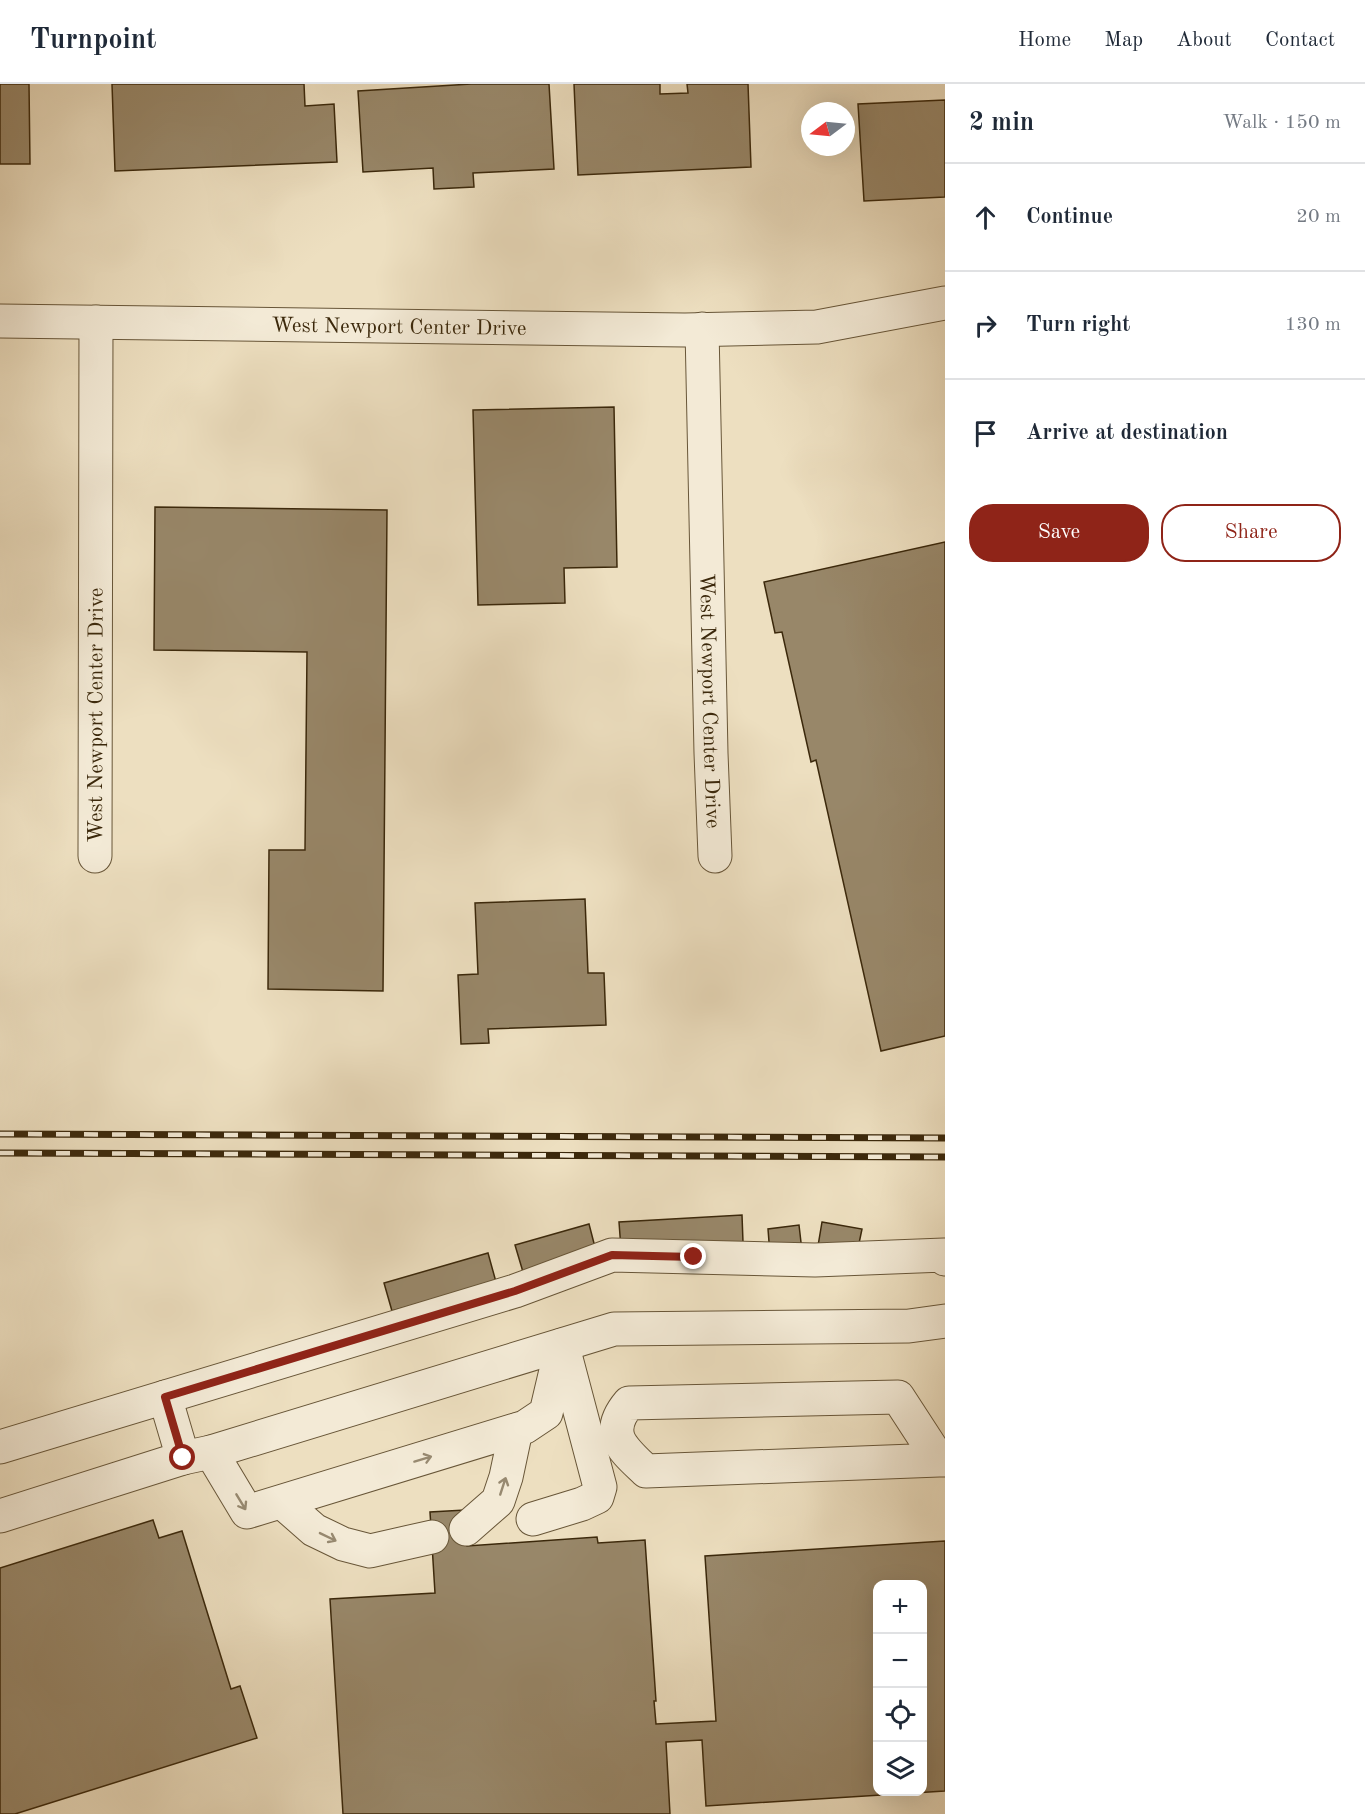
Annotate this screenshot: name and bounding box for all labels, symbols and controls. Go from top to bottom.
text: Turnpoint [30,27,157,55]
text: Home [1018,30,1071,51]
text: Map [1104,30,1143,51]
text: About [1176,30,1232,51]
text: Contact [1265,30,1335,51]
north arrow [801,102,855,156]
text: 2 min [969,110,1034,136]
text: Walk · 150 m [1222,113,1341,133]
icon: ahead [969,201,1002,234]
text: Continue [1026,206,1113,228]
text: 20 m [1296,207,1341,227]
icon: right [969,309,1002,342]
text: Turn right [1026,314,1130,336]
text: 130 m [1285,315,1341,335]
street label: West Newport Center Drive [271,316,527,340]
icon: arrive [969,417,1002,450]
text: Arrive at destination [1026,422,1228,444]
button: Save [969,504,1149,562]
button: Share [1161,504,1341,562]
street label: West Newport Center Drive [695,573,723,829]
street label: West Newport Center Drive [86,588,108,842]
route end [680,1243,706,1269]
route start [169,1444,195,1470]
one-way arrow [413,1453,432,1464]
one-way arrow [498,1477,509,1496]
one-way arrow [236,1493,248,1510]
one-way arrow [319,1532,337,1544]
map controls [873,1580,927,1796]
button: + [873,1580,927,1634]
button: − [873,1634,927,1688]
button: locate [873,1688,927,1742]
button: layers [873,1742,927,1796]

